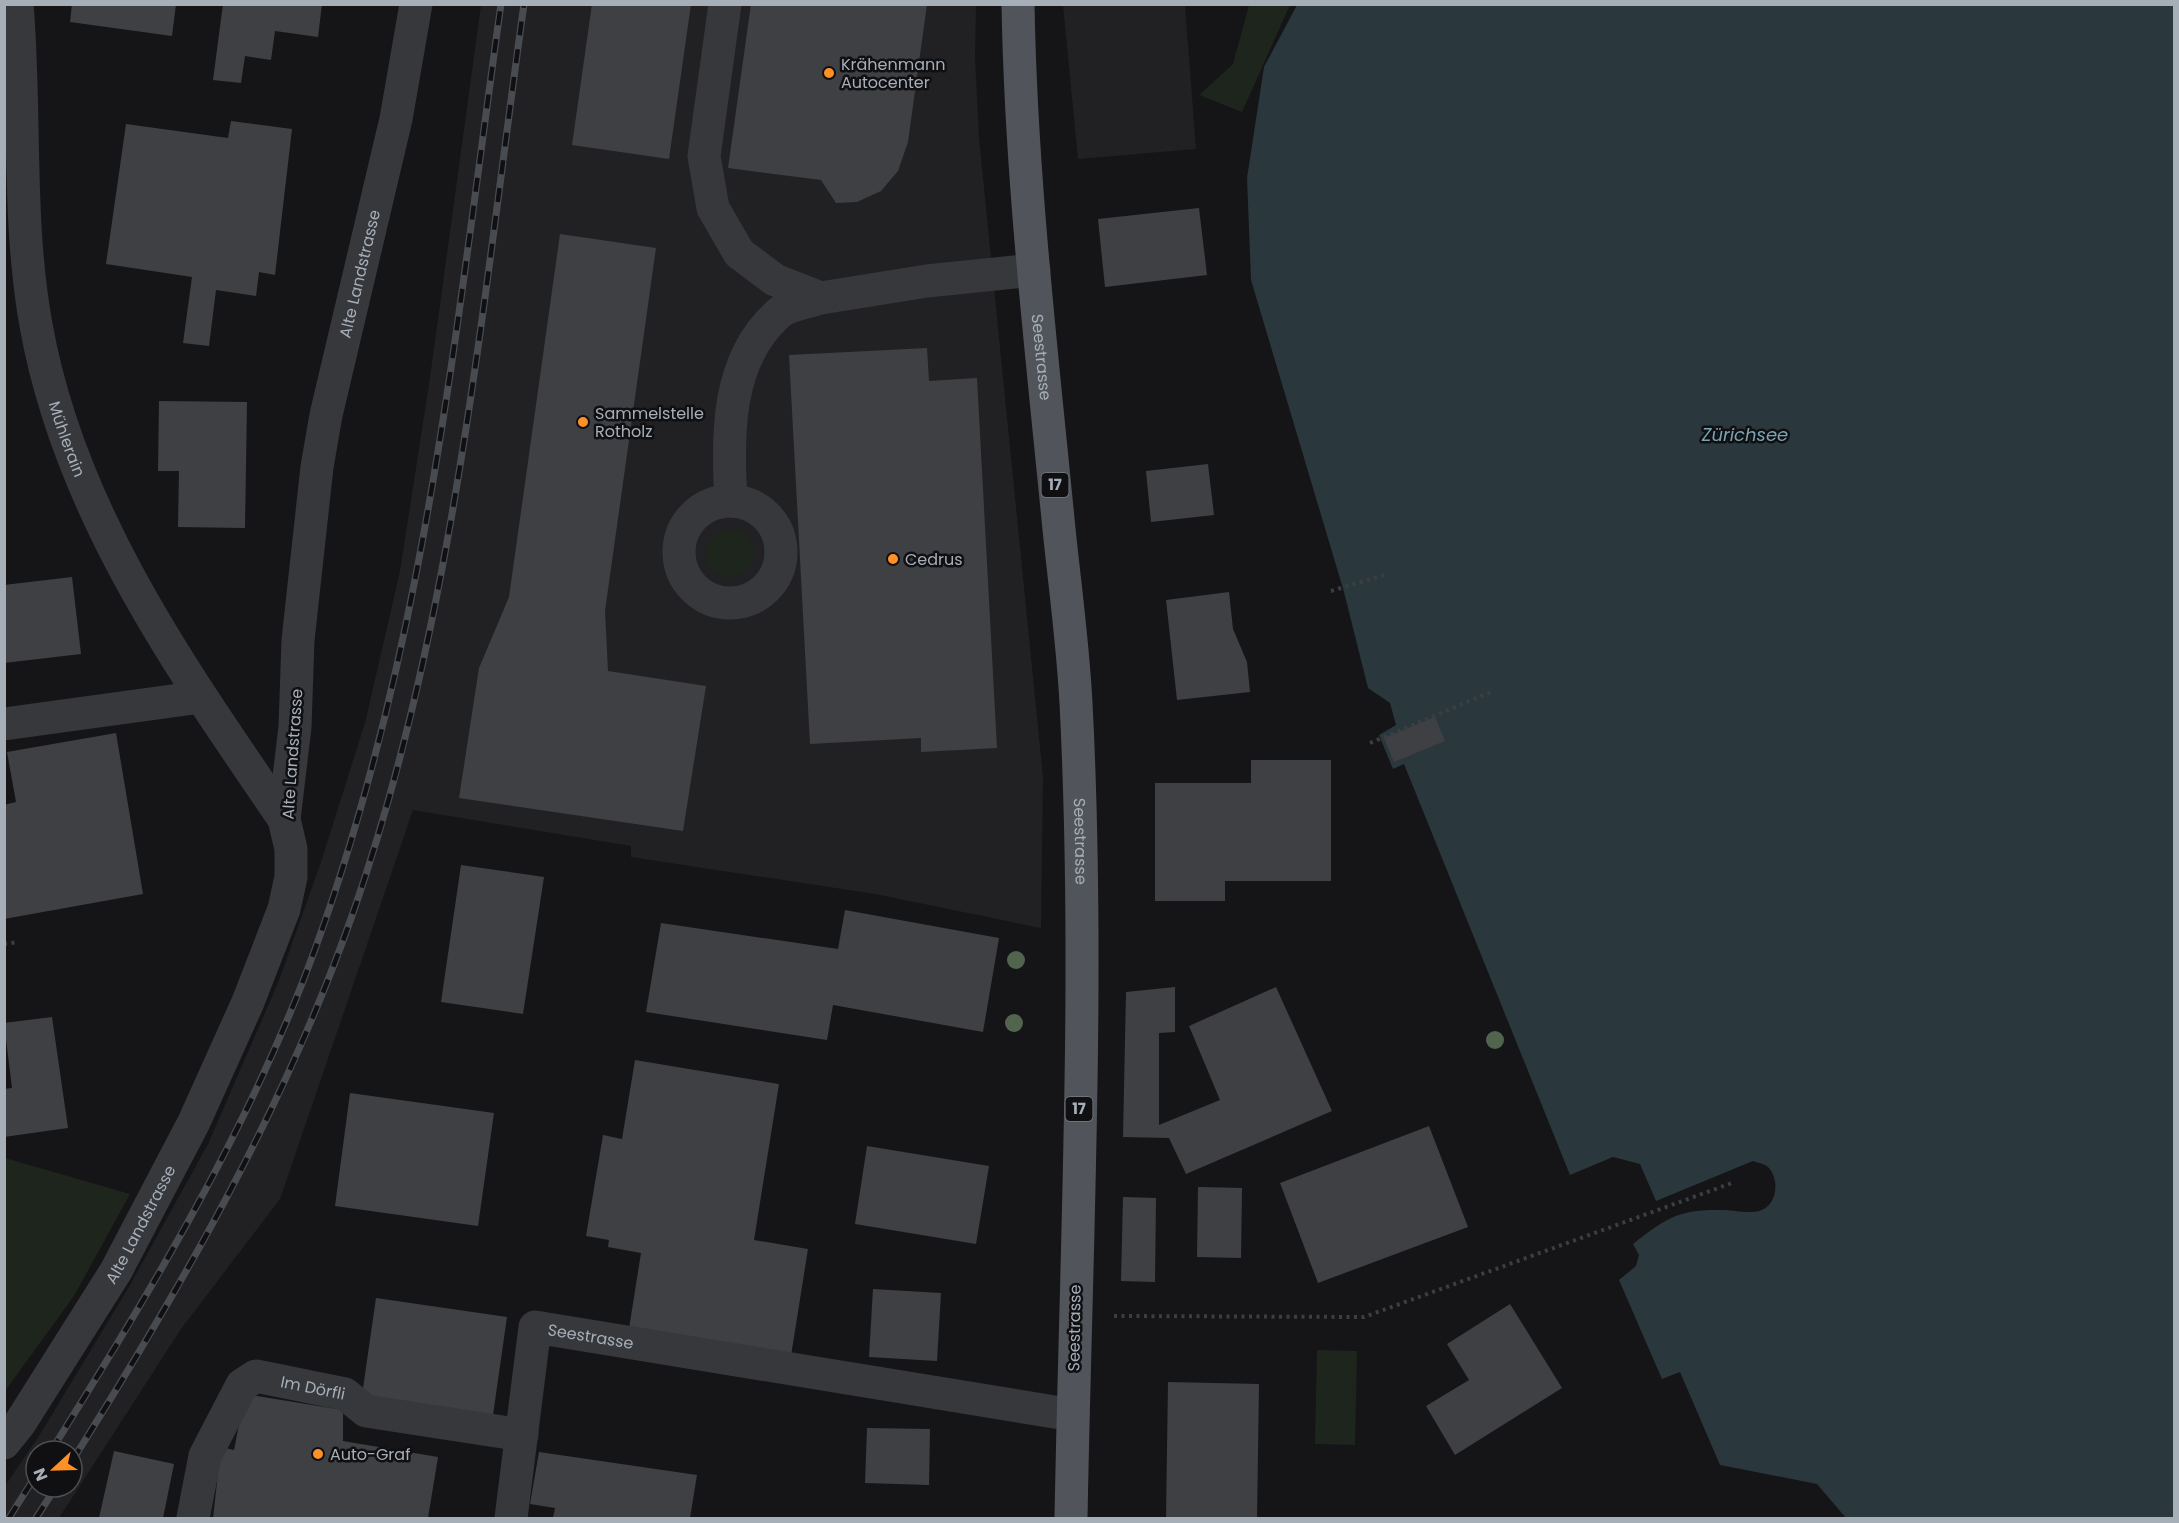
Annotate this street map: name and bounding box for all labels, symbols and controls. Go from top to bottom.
place label: Krähenmann Autocenter [841,53,946,94]
marker: Krähenmann Autocenter [822,66,836,80]
street label: Alte Landstrasse [334,207,386,340]
street label: Seestrasse [1026,313,1057,402]
street label: Mühlerain [43,398,91,480]
place label: Sammelstelle Rotholz [595,402,704,443]
marker: Sammelstelle Rotholz [576,415,590,429]
water label: Zürichsee [1701,422,1788,447]
road number: 17 [1042,473,1068,497]
place label: Cedrus [905,548,963,571]
marker: Cedrus [886,552,900,566]
street label: Alte Landstrasse [276,688,309,820]
street label: Seestrasse [1068,798,1093,885]
road number: 17 [1066,1097,1092,1121]
street label: Alte Landstrasse [100,1161,181,1288]
street label: Seestrasse [1062,1284,1087,1372]
street label: Seestrasse [546,1318,635,1355]
street label: Im Dörfli [279,1370,347,1406]
north arrow [24,1439,84,1499]
place label: Auto-Graf [330,1443,410,1466]
marker: Auto-Graf [311,1447,325,1461]
text: N [28,1465,53,1484]

